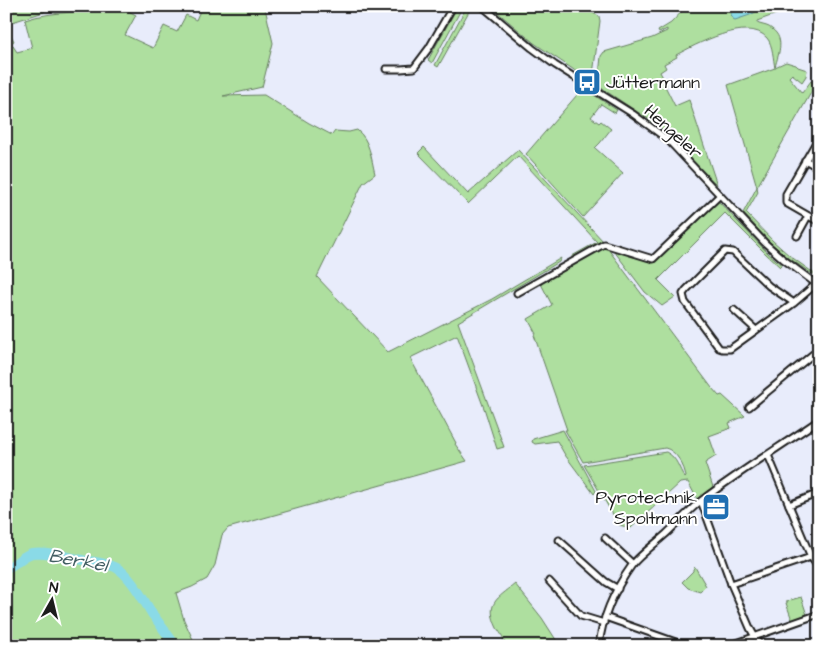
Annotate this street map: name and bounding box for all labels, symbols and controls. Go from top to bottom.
bus stop icon: Jüttermann [572,67,602,97]
place label: Jüttermann [606,70,700,95]
street label: Hengeler [638,99,708,166]
place label: Pyrotechnik Spoltmann [595,485,697,531]
office icon: Pyrotechnik Spoltmann [701,492,731,522]
water label: Berkel [46,543,112,580]
north arrow [28,574,78,624]
text: N [48,578,60,599]

